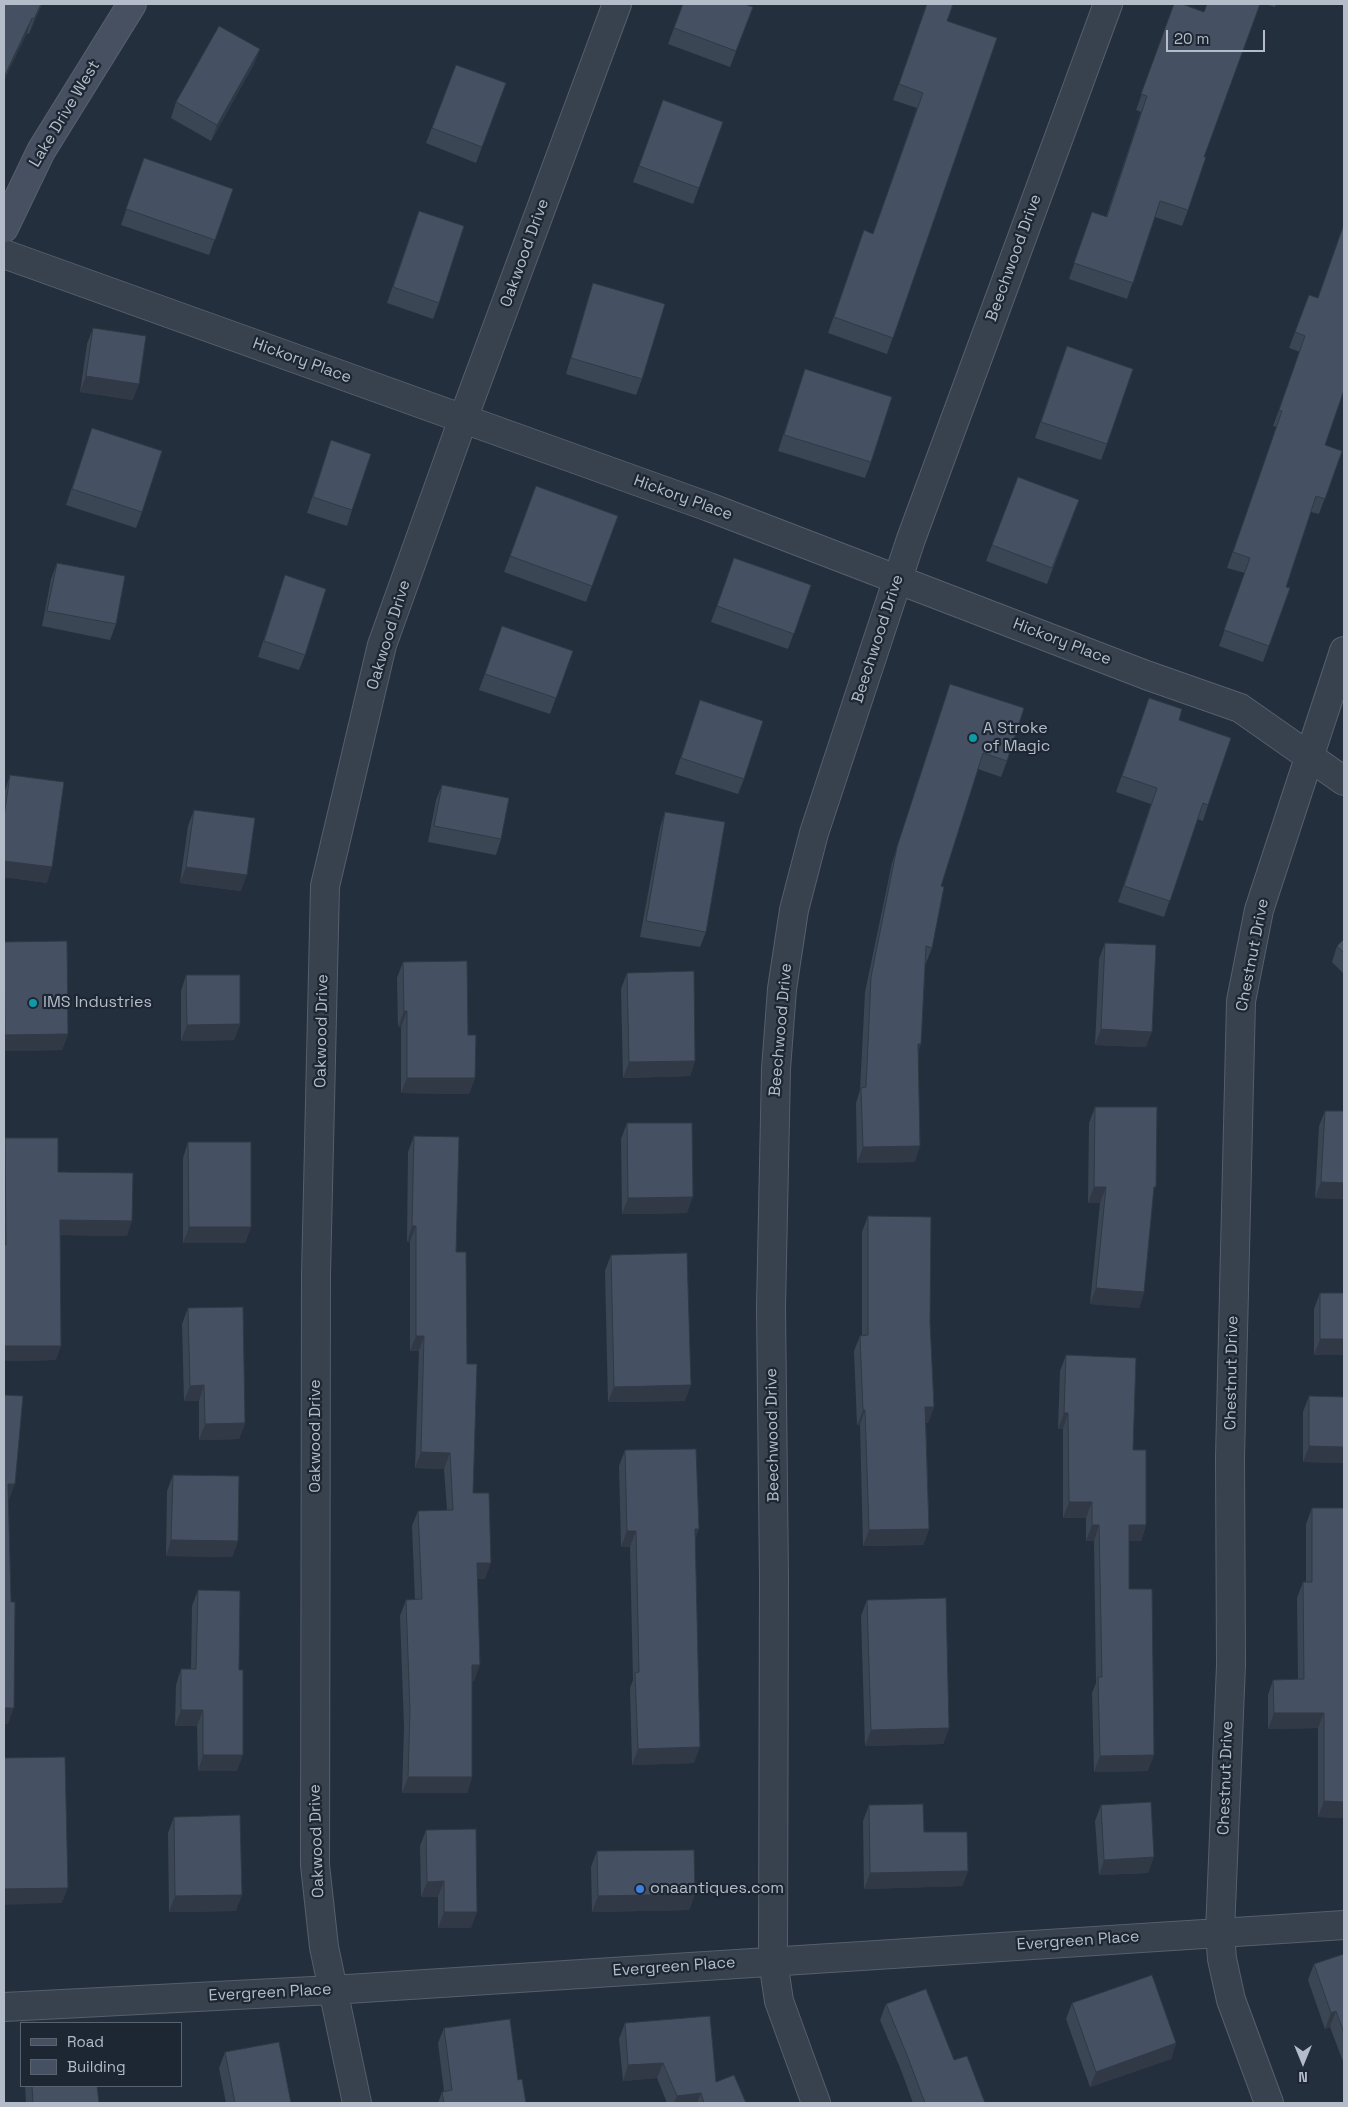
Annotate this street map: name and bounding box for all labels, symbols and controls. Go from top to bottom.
scale bar [1168,20,1267,52]
text: 20 m [1174,29,1209,48]
street label: Lake Drive West [26,57,104,171]
street label: Beechwood Drive [982,192,1046,324]
street label: Oakwood Drive [497,196,553,310]
street label: Hickory Place [250,334,354,388]
street label: Hickory Place [631,471,735,525]
street label: Beechwood Drive [848,572,908,706]
street label: Oakwood Drive [363,578,415,692]
street label: Hickory Place [1010,614,1114,670]
place label: A Stroke of Magic [983,719,1050,757]
marker: A Stroke of Magic [967,732,979,744]
street label: Chestnut Drive [1233,897,1273,1013]
street label: Beechwood Drive [766,962,796,1098]
street label: Oakwood Drive [311,974,333,1088]
place label: IMS Industries [43,993,152,1013]
marker: IMS Industries [27,997,39,1009]
street label: Chestnut Drive [1221,1316,1243,1430]
street label: Beechwood Drive [762,1368,784,1502]
street label: Oakwood Drive [306,1379,326,1493]
street label: Chestnut Drive [1214,1720,1238,1836]
street label: Oakwood Drive [305,1784,329,1898]
place label: onaantiques.com [650,1879,784,1899]
marker: onaantiques.com [634,1883,646,1895]
street label: Evergreen Place [1016,1927,1140,1955]
street label: Evergreen Place [612,1953,736,1981]
street label: Evergreen Place [208,1980,332,2006]
legend [20,2022,182,2087]
text: Road [67,2032,104,2051]
north arrow [1278,2037,1328,2087]
text: Building [67,2057,126,2076]
text: N [1298,2068,1308,2086]

